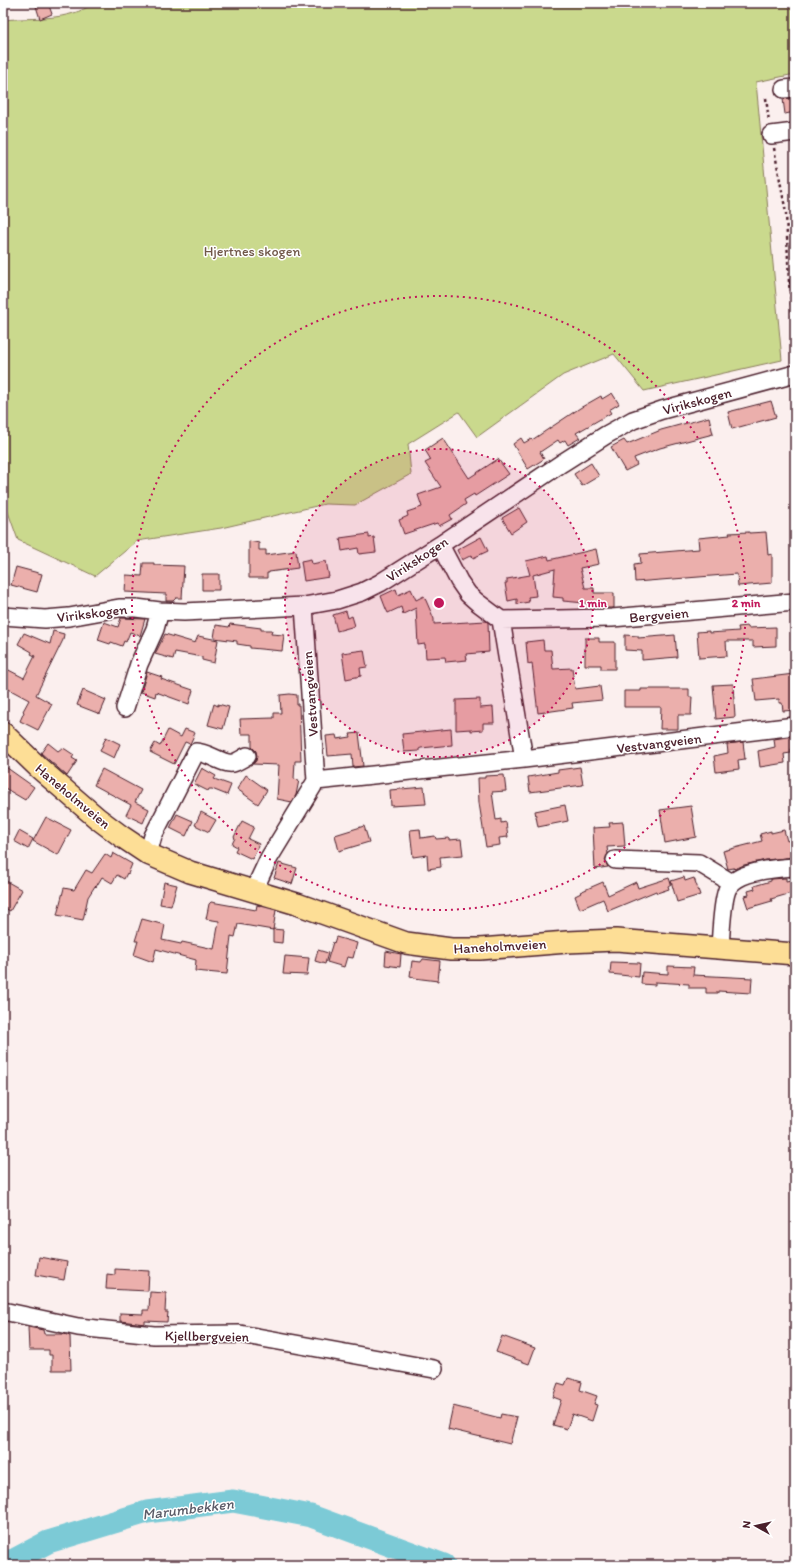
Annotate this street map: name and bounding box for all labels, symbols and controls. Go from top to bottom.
park label: Hjertnes skogen [204,243,300,260]
street label: Virikskogen [661,384,733,419]
street label: Virikskogen [383,533,452,586]
centre of rings [432,596,446,610]
text: 1 min [579,596,608,610]
text: 2 min [732,596,761,610]
street label: Virikskogen [56,601,128,626]
street label: Bergveien [629,604,690,627]
street label: Vestvangveien [299,651,322,737]
street label: Vestvangveien [616,730,703,757]
street label: Haneholmveien [32,760,114,833]
street label: Haneholmveien [453,936,547,957]
street label: Kjellbergveien [165,1327,250,1346]
water label: Marumbekken [141,1494,235,1524]
north arrow [736,1506,776,1546]
text: N [740,1520,754,1529]

